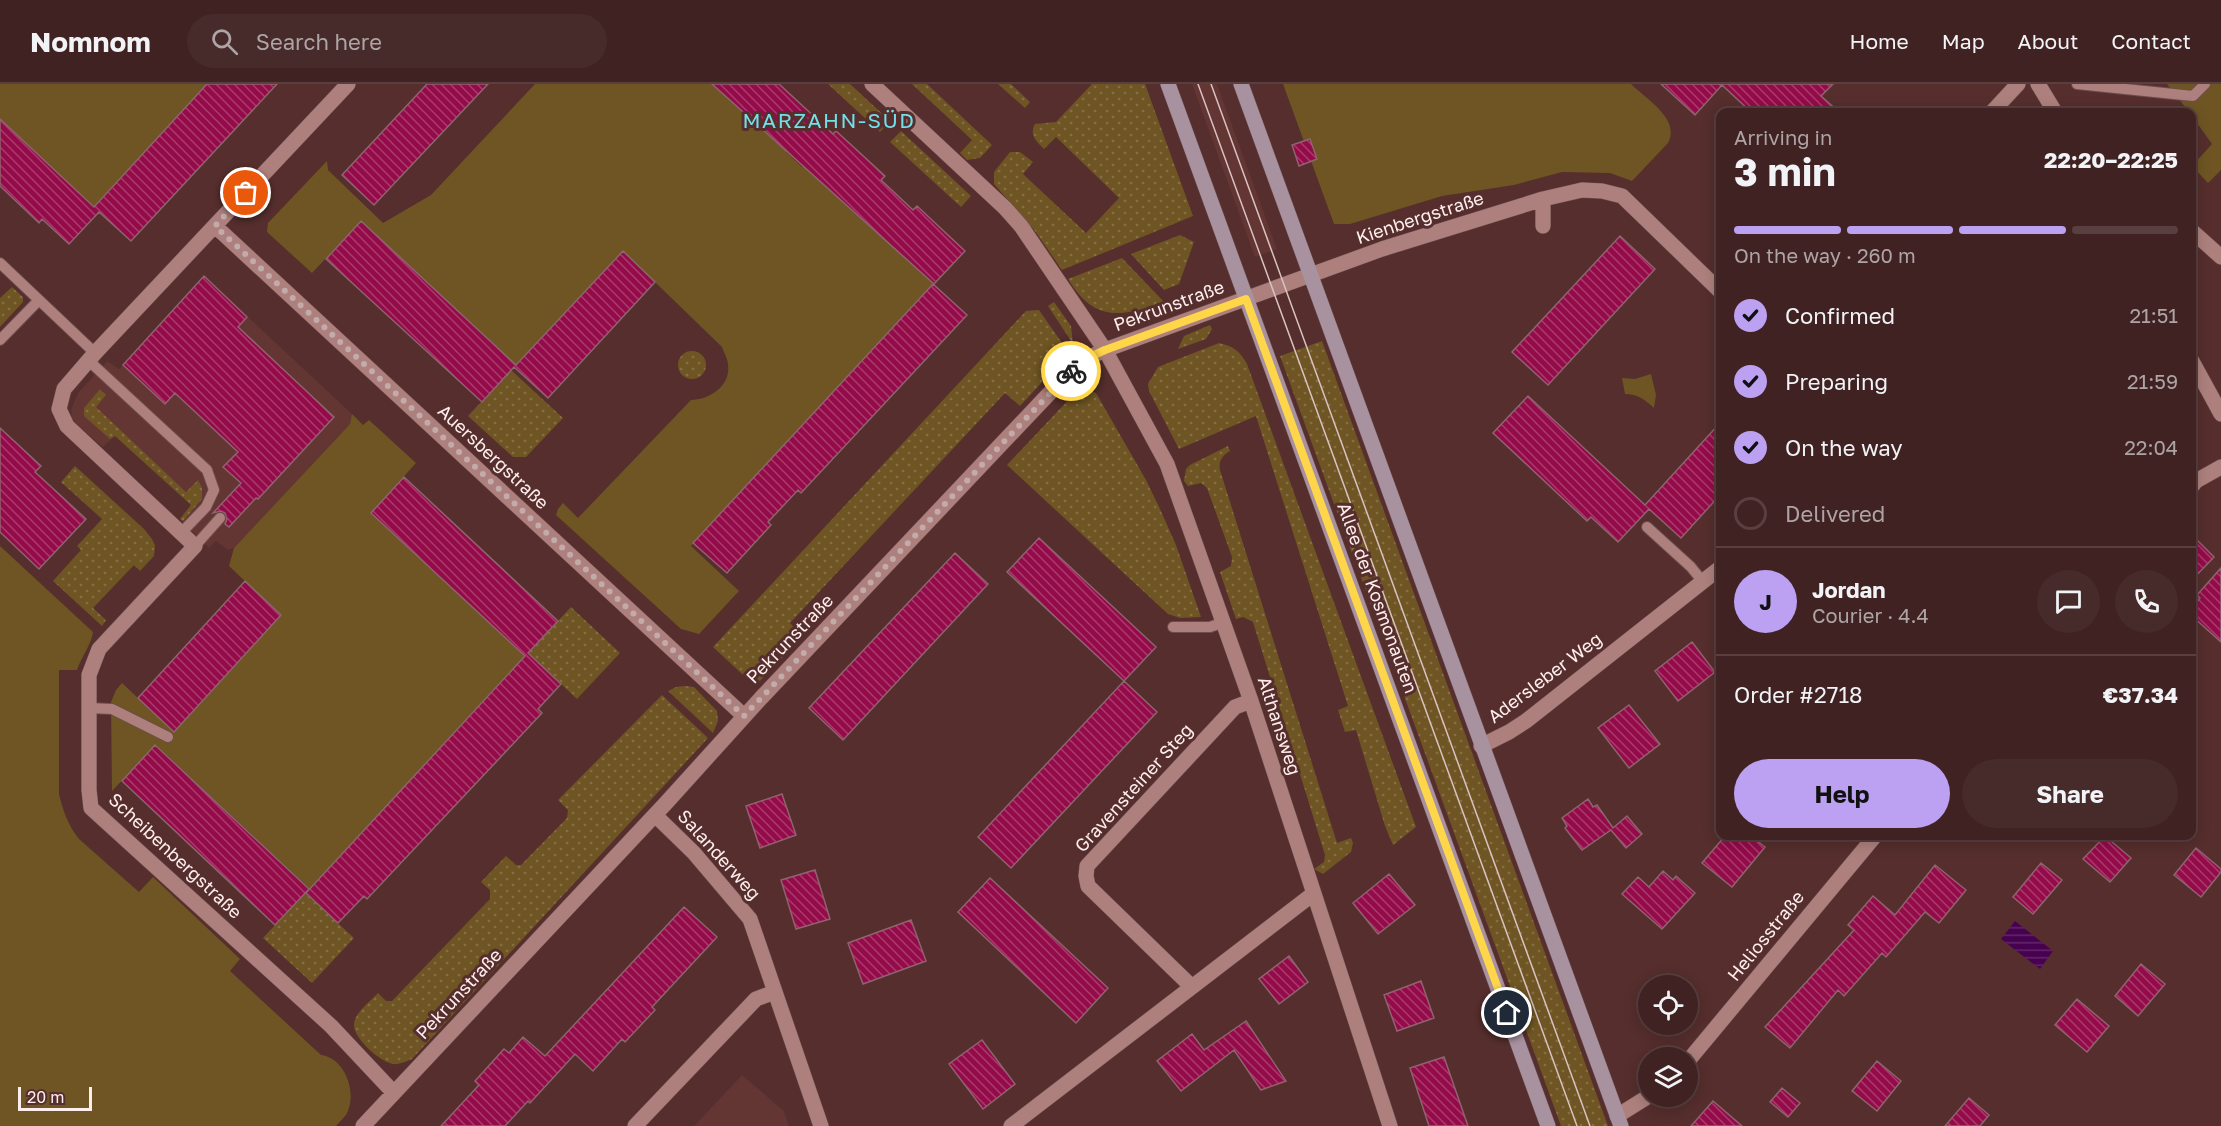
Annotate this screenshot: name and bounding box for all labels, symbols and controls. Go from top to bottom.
search box [187,14,607,68]
text: Nomnom [30,25,151,58]
icon: search [208,25,241,58]
text: Search here [256,28,382,55]
text: Home [1849,28,1909,54]
text: Map [1942,28,1985,54]
text: About [2018,28,2078,54]
text: Contact [2111,28,2191,54]
district label: MARZAHN-SÜD [743,107,915,133]
text: Arriving in [1734,125,1832,149]
text: 22:20–22:25 [2044,146,2178,173]
text: 3 min [1734,148,1836,195]
pin [220,167,271,218]
icon: bag [229,176,262,209]
street label: Kienbergstraße [1353,186,1486,248]
text: On the way · 260 m [1734,243,1916,267]
street label: Pekrunstraße [1110,275,1227,335]
icon: check [1734,299,1767,332]
text: Confirmed [1785,302,1895,329]
text: 21:51 [2129,303,2178,327]
courier [1041,341,1101,401]
icon: bike [1055,355,1088,388]
icon: check [1734,365,1767,398]
text: Preparing [1785,368,1888,395]
text: 21:59 [2127,369,2178,393]
street label: Auersbergstraße [434,399,554,513]
icon: check [1734,431,1767,464]
text: On the way [1785,434,1903,461]
text: 22:04 [2124,435,2178,459]
street label: Allee der Kosmonauten [1333,499,1423,696]
text: Delivered [1785,500,1885,527]
button: chat [2037,570,2100,633]
button: phone [2115,570,2178,633]
text: Jordan [1812,576,1886,603]
text: J [1759,588,1772,615]
street label: Pekrunstraße [741,589,837,688]
text: Courier · 4.4 [1812,603,1929,627]
street label: Adersleber Weg [1483,627,1606,727]
street label: Althansweg [1254,674,1306,778]
text: Order #2718 [1734,681,1862,708]
text: €37.34 [2103,681,2178,708]
street label: Gravensteiner Steg [1070,718,1197,856]
button: Help [1734,759,1950,828]
button: Share [1962,759,2178,828]
street label: Scheibenbergstraße [104,788,247,923]
street label: Salanderweg [674,805,766,904]
street label: Heliosstraße [1722,886,1808,985]
street label: Pekrunstraße [411,943,506,1043]
map controls [1638,975,1698,1107]
button: locate [1638,975,1698,1035]
pin [1481,987,1532,1038]
icon: home [1490,996,1523,1029]
button: layers [1638,1047,1698,1107]
scale bar [18,1084,92,1112]
text: 20 m [27,1087,64,1107]

